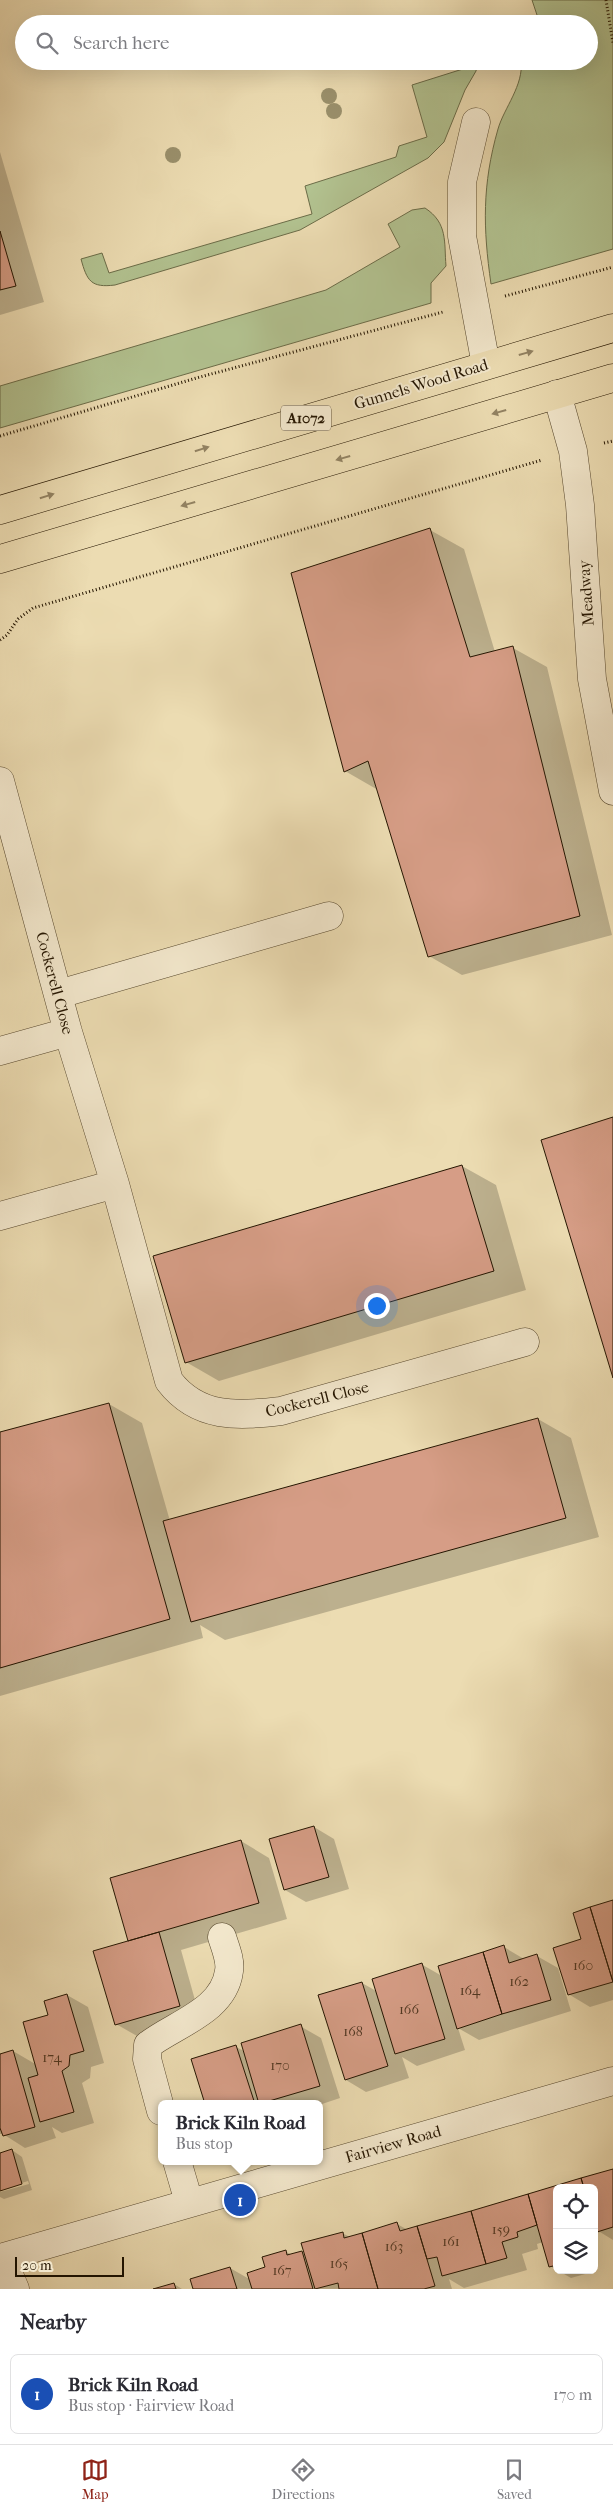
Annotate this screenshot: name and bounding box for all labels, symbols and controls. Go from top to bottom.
search box [15,15,598,70]
icon: search [33,29,61,57]
text: Search here [73,32,169,54]
one-way arrow [518,349,533,357]
street label: Gunnels Wood Road [352,354,491,413]
road number: A1072 [281,406,331,430]
one-way arrow [492,408,507,416]
one-way arrow [195,445,210,453]
one-way arrow [336,454,351,462]
one-way arrow [39,491,54,499]
one-way arrow [180,500,195,508]
street label: Meadway [574,559,598,626]
street label: Cockerell Close [32,930,78,1037]
your location [364,1293,390,1319]
street label: Cockerell Close [263,1377,371,1421]
house number: 160 [573,1957,593,1974]
house number: 162 [509,1973,529,1990]
house number: 164 [460,1982,481,1999]
house number: 166 [399,2001,419,2018]
house number: 168 [343,2023,363,2040]
house number: 174 [42,2049,63,2066]
house number: 170 [270,2057,290,2074]
popup [158,2100,323,2165]
text: Brick Kiln Road [175,2112,306,2134]
street label: Fairview Road [343,2121,443,2167]
text: Bus stop [175,2134,233,2153]
pin: 1 [224,2181,256,2219]
map controls [553,2184,598,2274]
button: locate [553,2184,598,2229]
house number: 159 [492,2221,510,2238]
button: layers [553,2229,598,2274]
house number: 161 [442,2233,460,2250]
house number: 163 [385,2238,403,2255]
scale bar [15,2254,124,2277]
house number: 165 [330,2255,348,2272]
text: 20 m [22,2257,52,2274]
house number: 167 [272,2262,292,2279]
text: Nearby [20,2310,86,2334]
text: Brick Kiln Road [68,2374,198,2396]
text: 1 [34,2385,40,2404]
text: 170 m [553,2385,592,2404]
text: Bus stop · Fairview Road [68,2396,234,2415]
tab: Map [81,2456,109,2503]
tab: Directions [272,2456,335,2503]
tab: Saved [497,2456,532,2503]

